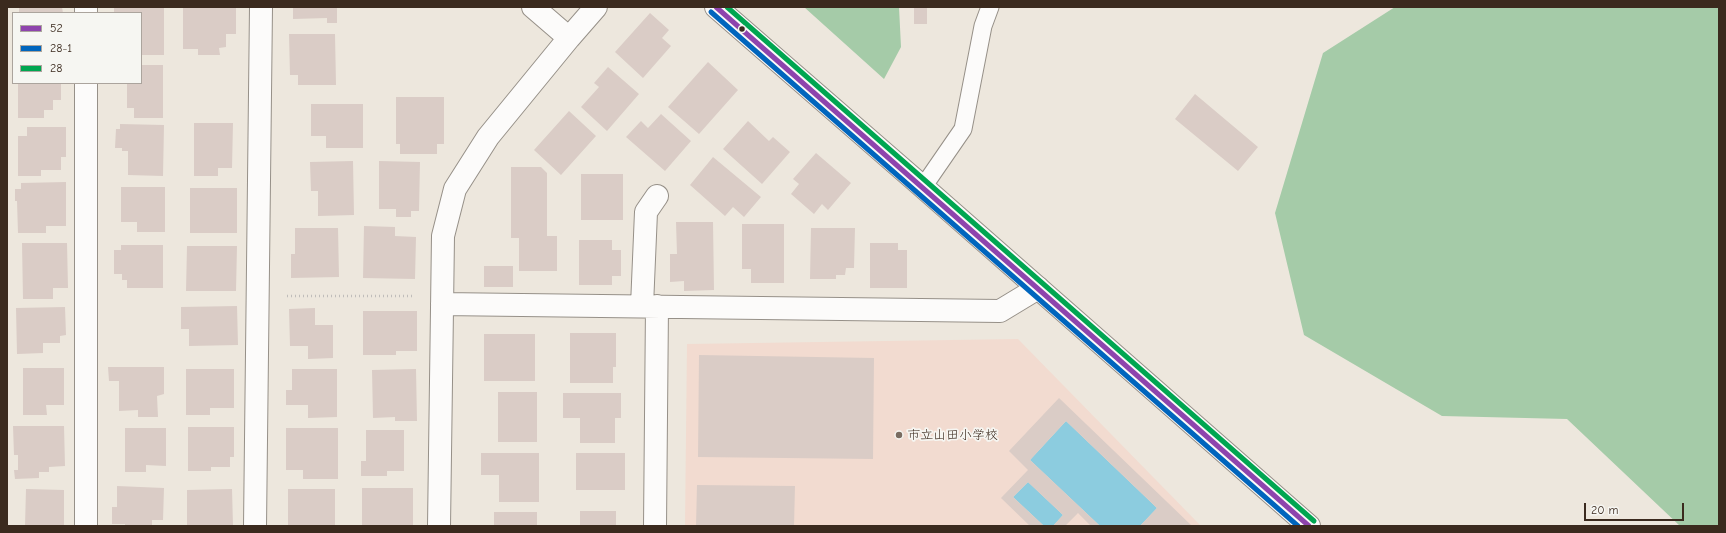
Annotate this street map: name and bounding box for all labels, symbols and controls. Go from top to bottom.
legend [12,12,142,84]
text: 52 [50,21,63,35]
unlabelled marker [737,24,747,34]
text: 28-1 [50,41,72,55]
text: 28 [50,61,62,75]
place label: 市立山田小学校 [907,427,998,443]
marker: 市立山田小学校 [894,430,904,440]
scale bar [1586,495,1686,521]
text: 20 m [1591,503,1619,517]

